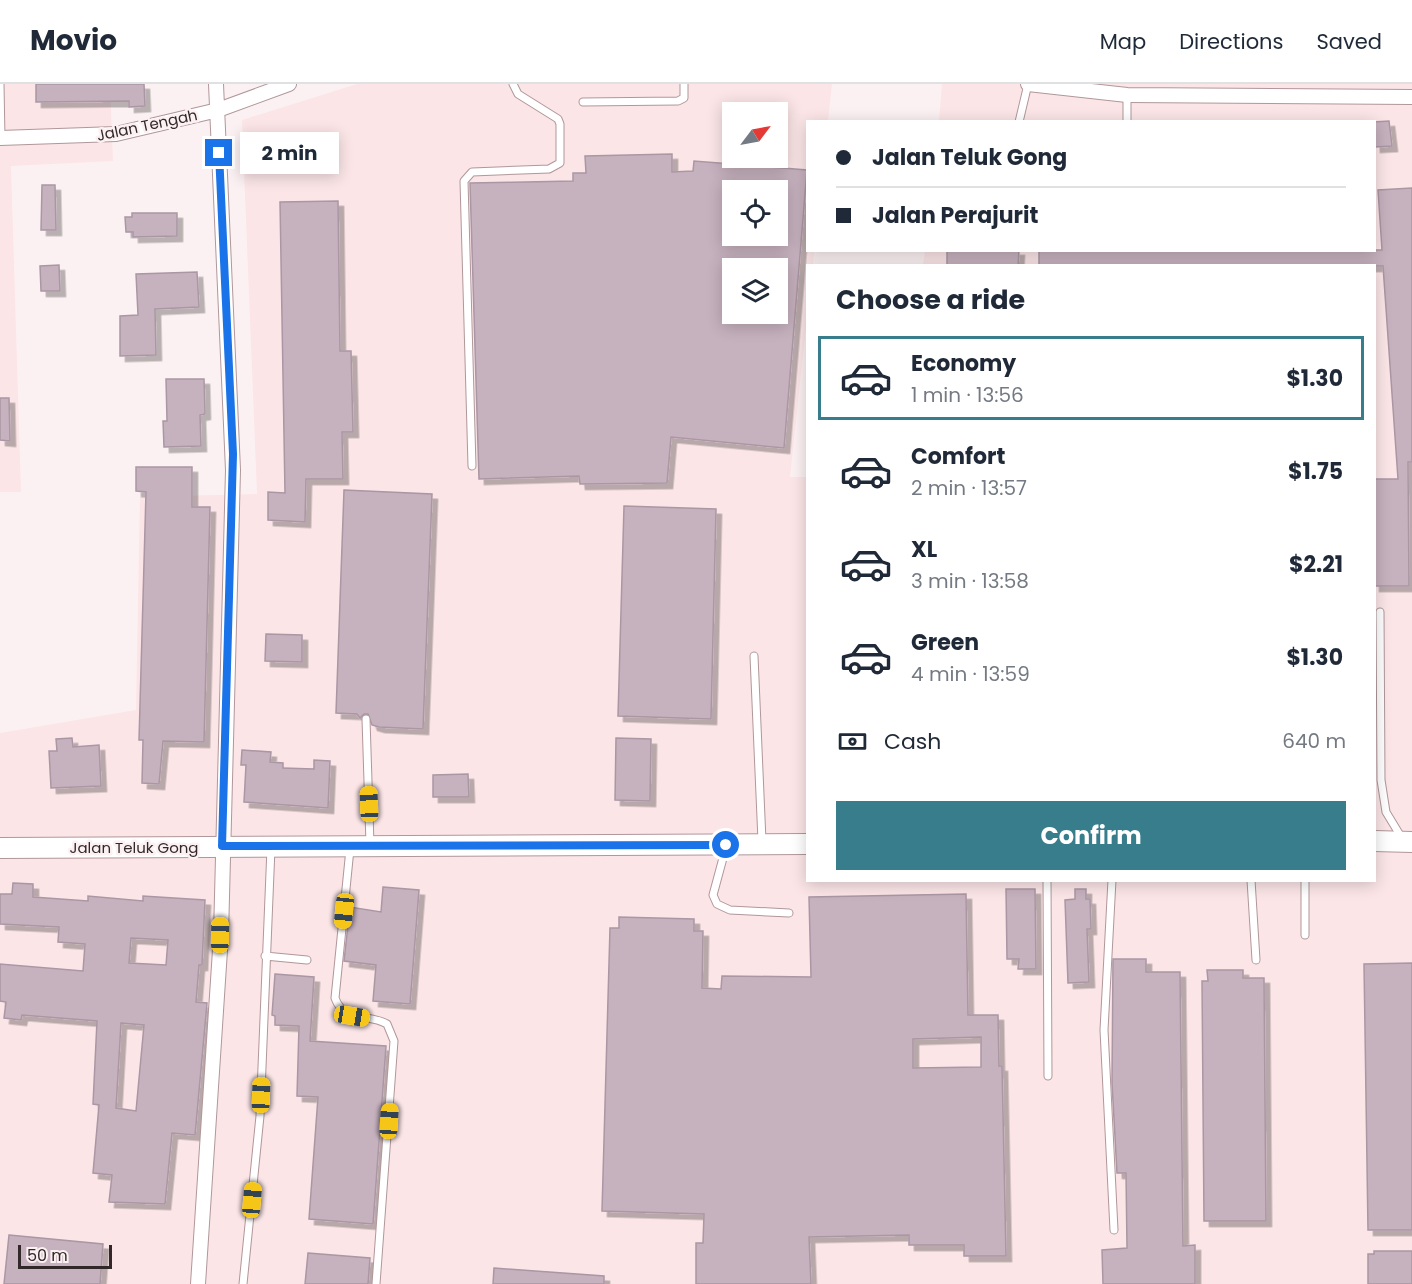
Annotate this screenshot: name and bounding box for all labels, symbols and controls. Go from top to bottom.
text: Movio [30,21,117,60]
text: Map [1100,27,1146,56]
text: Directions [1179,27,1283,56]
text: Saved [1316,27,1382,56]
north arrow [722,102,788,168]
map controls [722,102,788,324]
street label: Jalan Tengah [95,104,199,146]
callout: 2 min [240,132,339,174]
route end [205,139,232,166]
text: 2 min [261,139,318,167]
text: Jalan Teluk Gong [872,142,1067,173]
button: locate [722,180,788,246]
text: Jalan Perajurit [872,200,1038,231]
button: layers [722,258,788,324]
text: Choose a ride [836,281,1025,318]
text: Economy [911,348,1016,379]
icon: car [839,351,893,405]
text: $1.30 [1286,363,1343,394]
text: 1 min · 13:56 [911,381,1024,409]
text: Comfort [911,441,1005,472]
icon: car [839,444,893,498]
text: $1.75 [1288,456,1343,487]
text: 2 min · 13:57 [911,474,1027,502]
text: XL [911,534,937,565]
icon: car [839,537,893,591]
text: $2.21 [1289,549,1343,580]
text: 3 min · 13:58 [911,567,1029,595]
text: Green [911,627,979,658]
icon: car [839,630,893,684]
text: $1.30 [1286,642,1343,673]
text: 4 min · 13:59 [911,660,1030,688]
icon: cash [836,725,869,758]
text: Cash [884,726,941,757]
text: 640 m [1282,727,1346,755]
car [359,786,379,822]
button: Confirm [836,801,1346,870]
route start [712,831,739,858]
street label: Jalan Teluk Gong [70,837,198,858]
car [333,892,355,930]
car [211,917,229,953]
car [333,1004,371,1028]
car [251,1077,271,1113]
car [379,1102,399,1140]
car [241,1181,263,1219]
scale bar [18,1242,112,1270]
text: 50 m [27,1244,68,1267]

